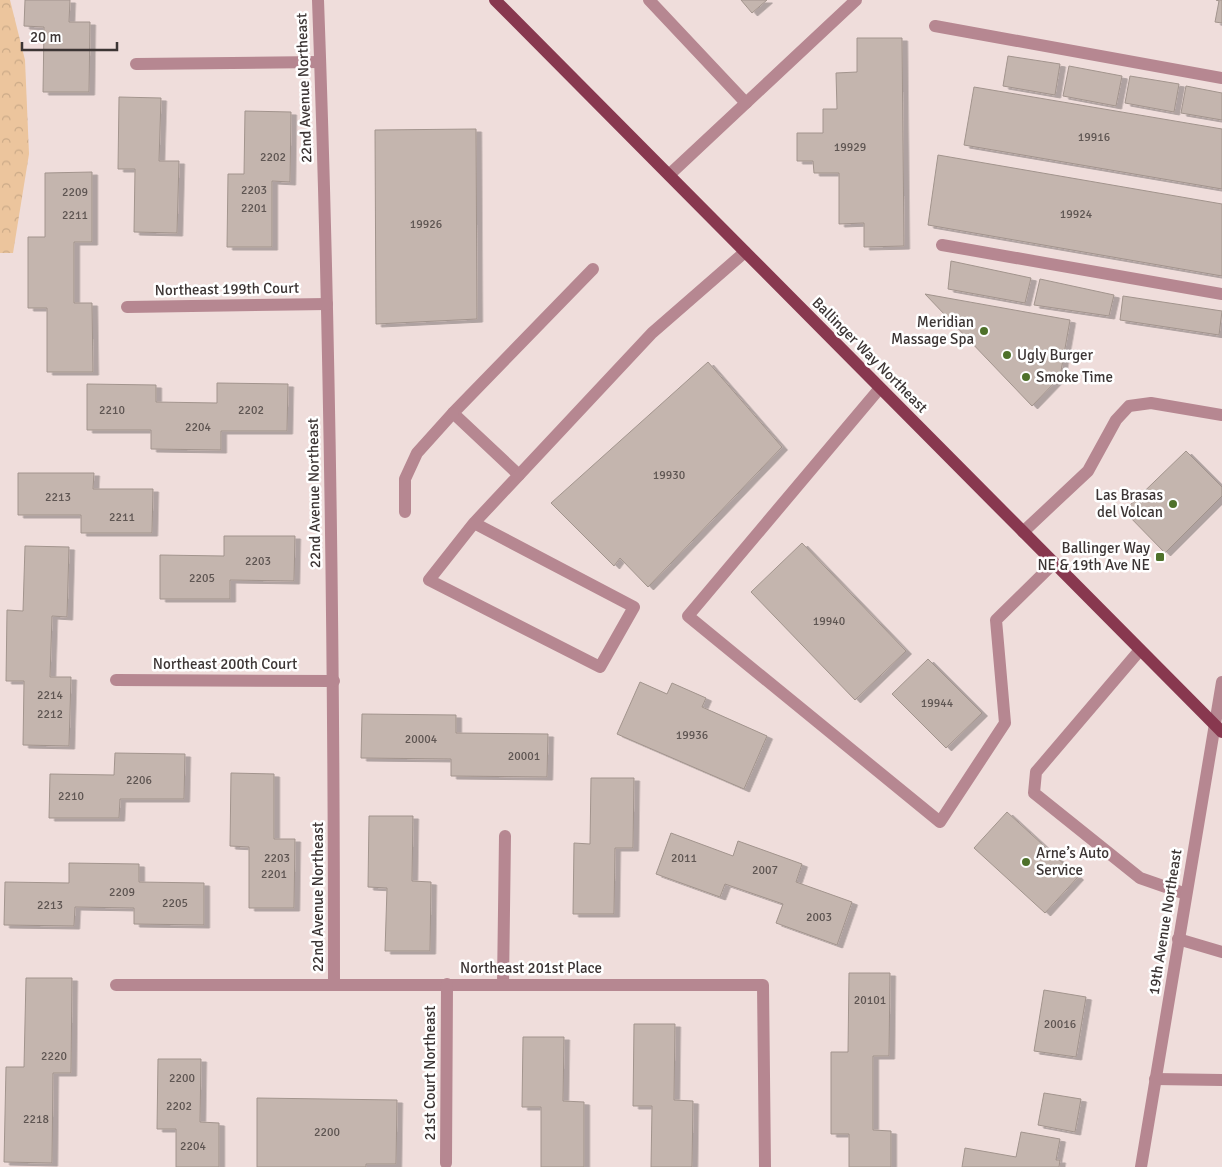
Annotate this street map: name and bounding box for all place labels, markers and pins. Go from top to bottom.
place label: Meridian Massage Spa [891,313,974,348]
marker: Meridian Massage Spa [978,325,990,337]
place label: Ugly Burger [1017,346,1094,364]
marker: Ugly Burger [1001,349,1013,361]
place label: Smoke Time [1036,368,1113,386]
marker: Smoke Time [1020,371,1032,383]
place label: Las Brasas del Volcan [1095,486,1163,521]
marker: Las Brasas del Volcan [1167,498,1179,510]
place label: Ballinger Way NE & 19th Ave NE [1037,539,1150,574]
marker: Ballinger Way NE & 19th Ave NE [1154,551,1166,563]
place label: Arne’s Auto Service [1036,844,1109,879]
marker: Arne’s Auto Service [1020,856,1032,868]

